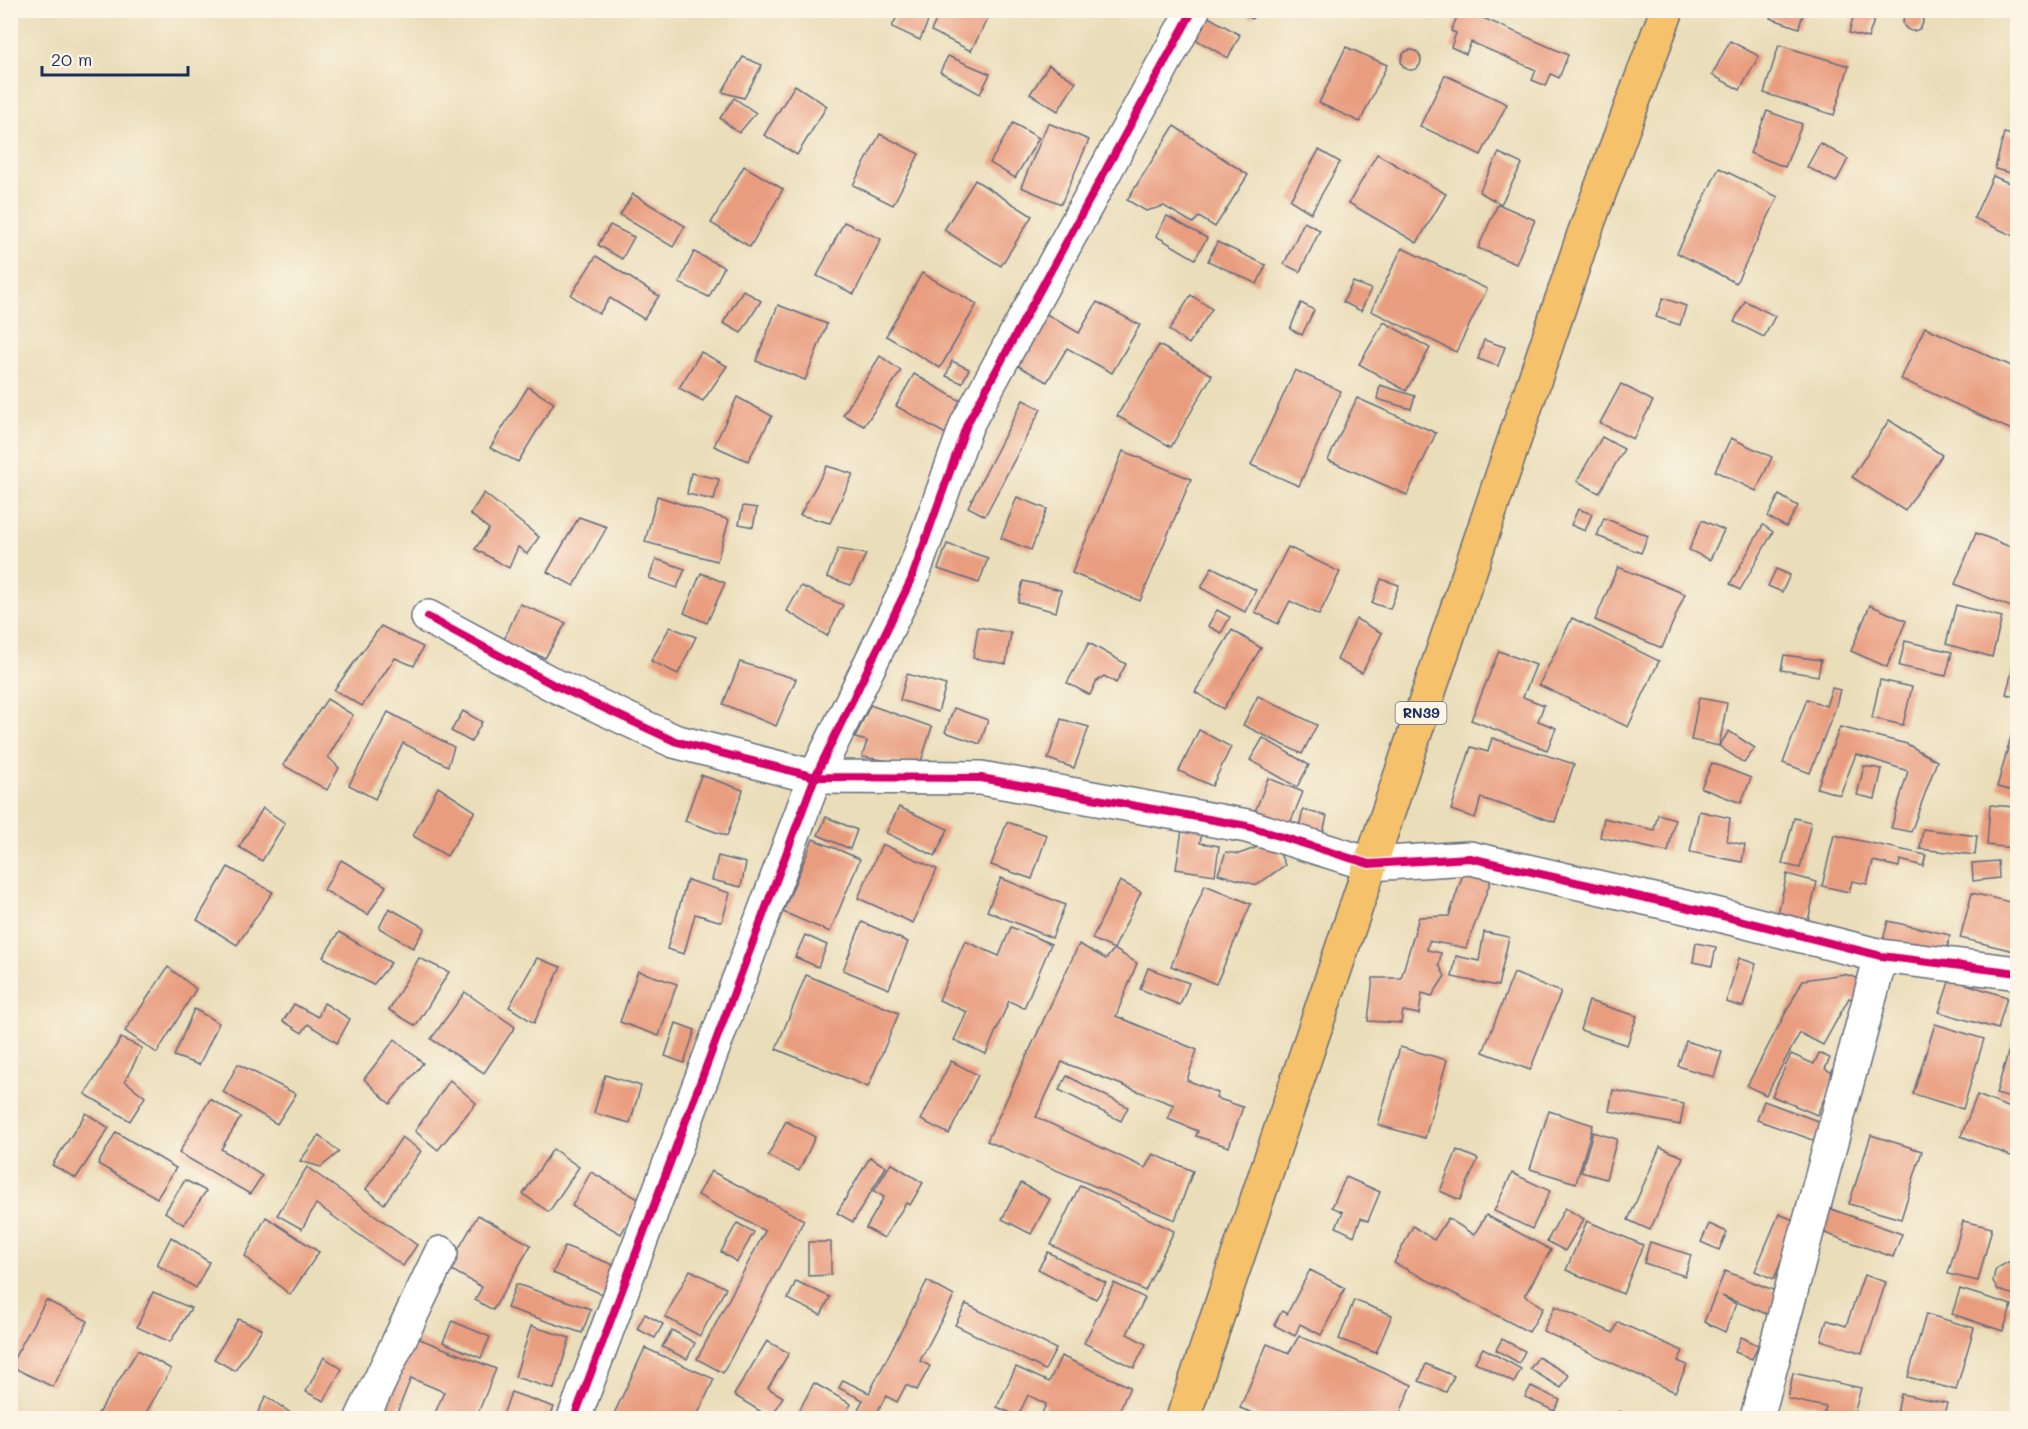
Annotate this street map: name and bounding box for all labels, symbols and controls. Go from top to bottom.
scale bar [42,39,188,77]
text: 20 m [51,47,92,71]
road number: RN39 [1396,702,1446,724]

